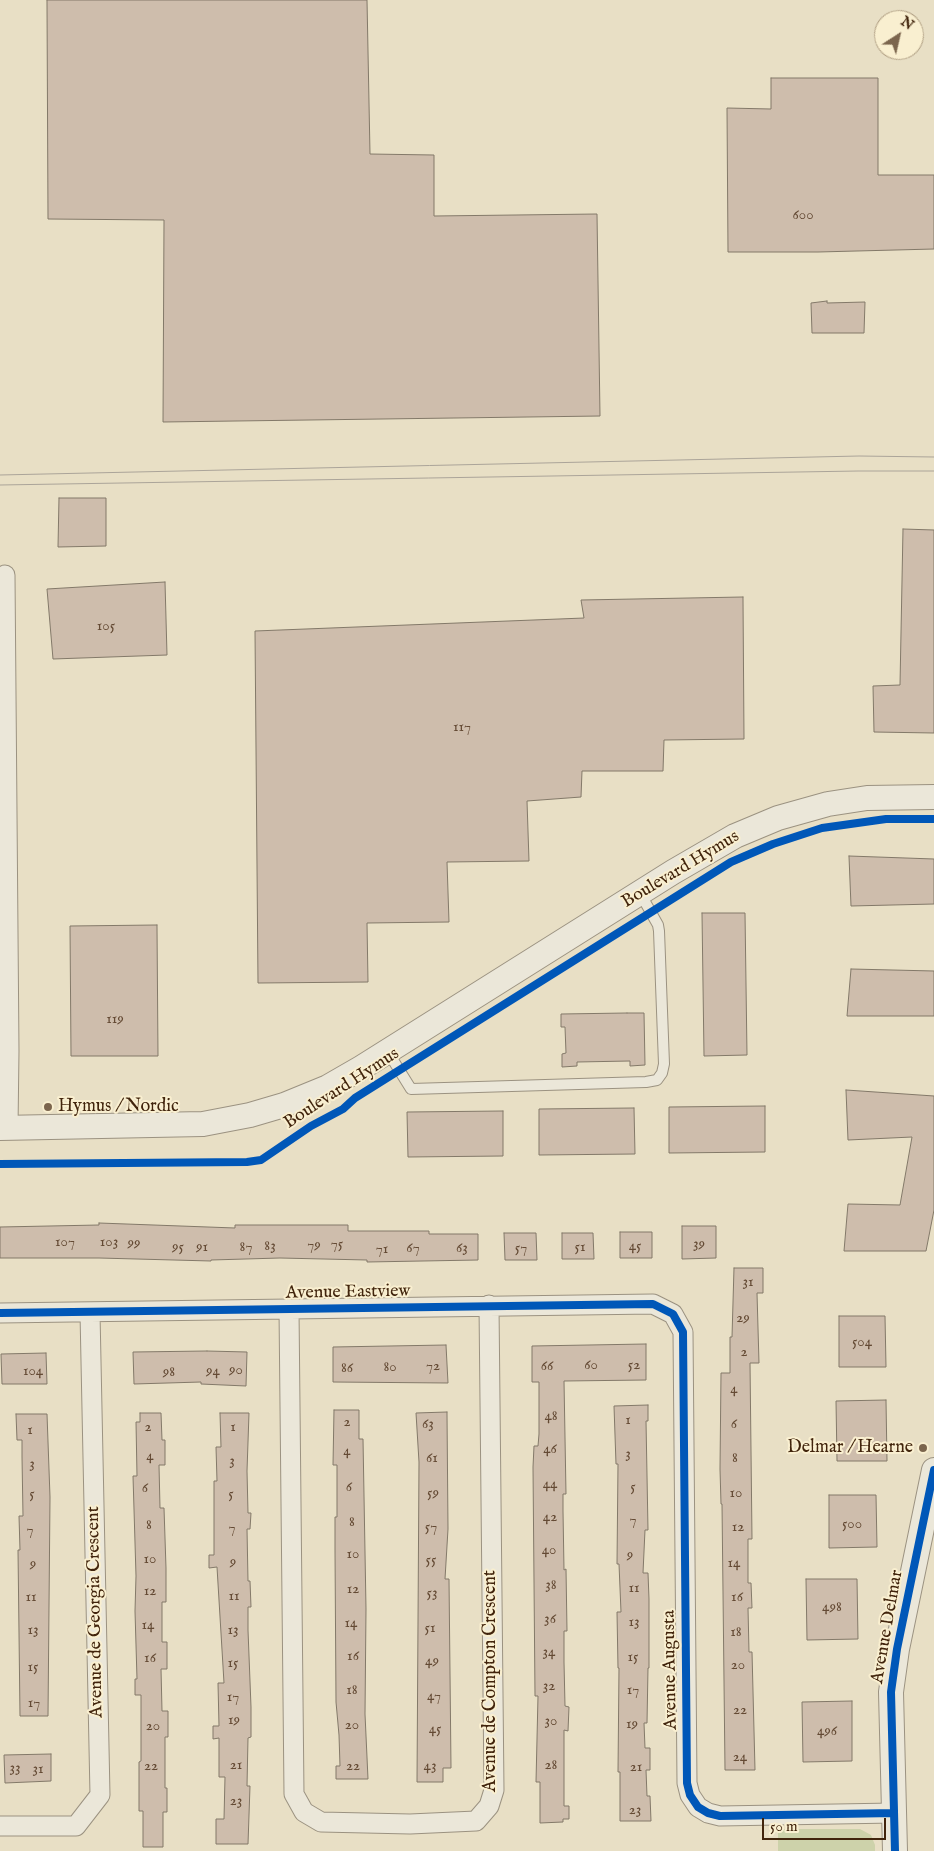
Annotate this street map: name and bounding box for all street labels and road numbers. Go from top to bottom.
street label: Boulevard Hymus [618,826,744,914]
street label: Boulevard Hymus [280,1044,404,1134]
street label: Avenue Eastview [286,1281,410,1305]
street label: Avenue de Georgia Crescent [83,1506,109,1718]
street label: Avenue Delmar [867,1569,909,1685]
street label: Avenue de Compton Crescent [480,1570,502,1792]
street label: Avenue Augusta [659,1610,683,1730]

